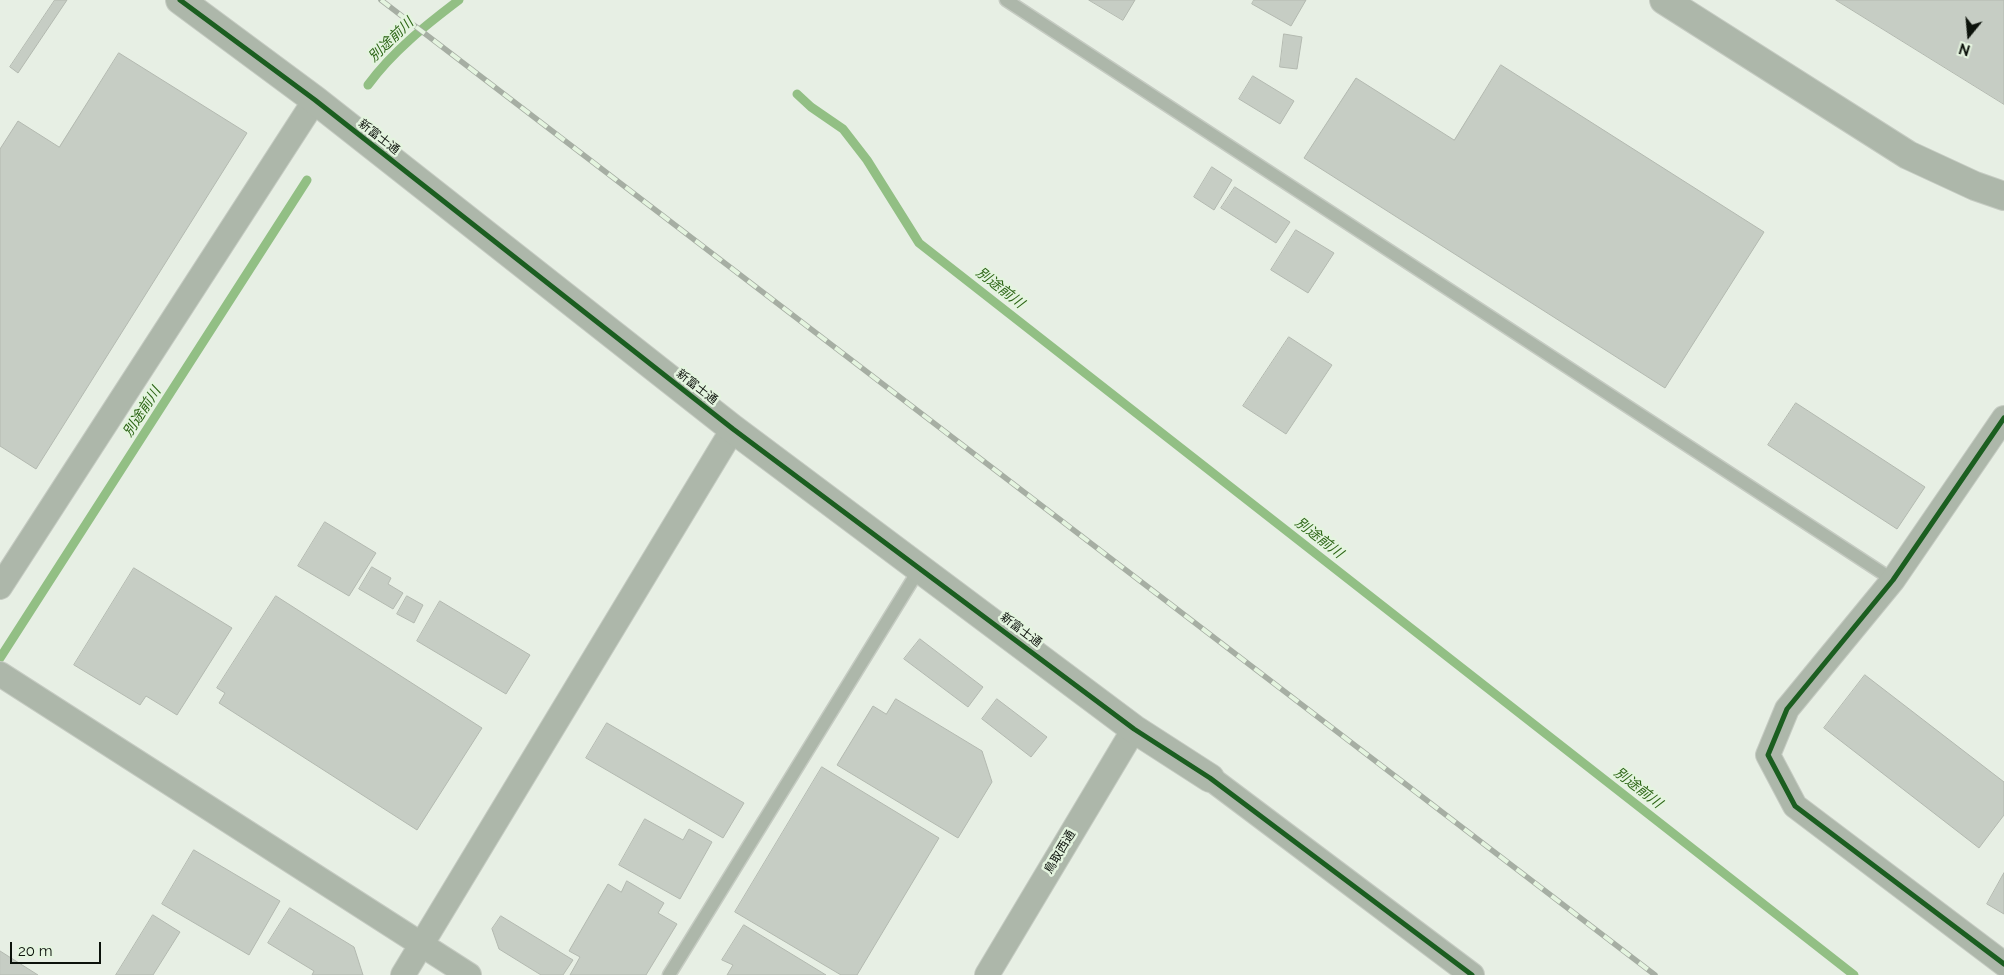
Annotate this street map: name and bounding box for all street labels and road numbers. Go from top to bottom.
street label: 新富士通 [356,117,402,157]
street label: 新富士通 [674,367,720,407]
street label: 新富士通 [997,610,1045,650]
street label: 鳥取西通 [1041,828,1079,876]

